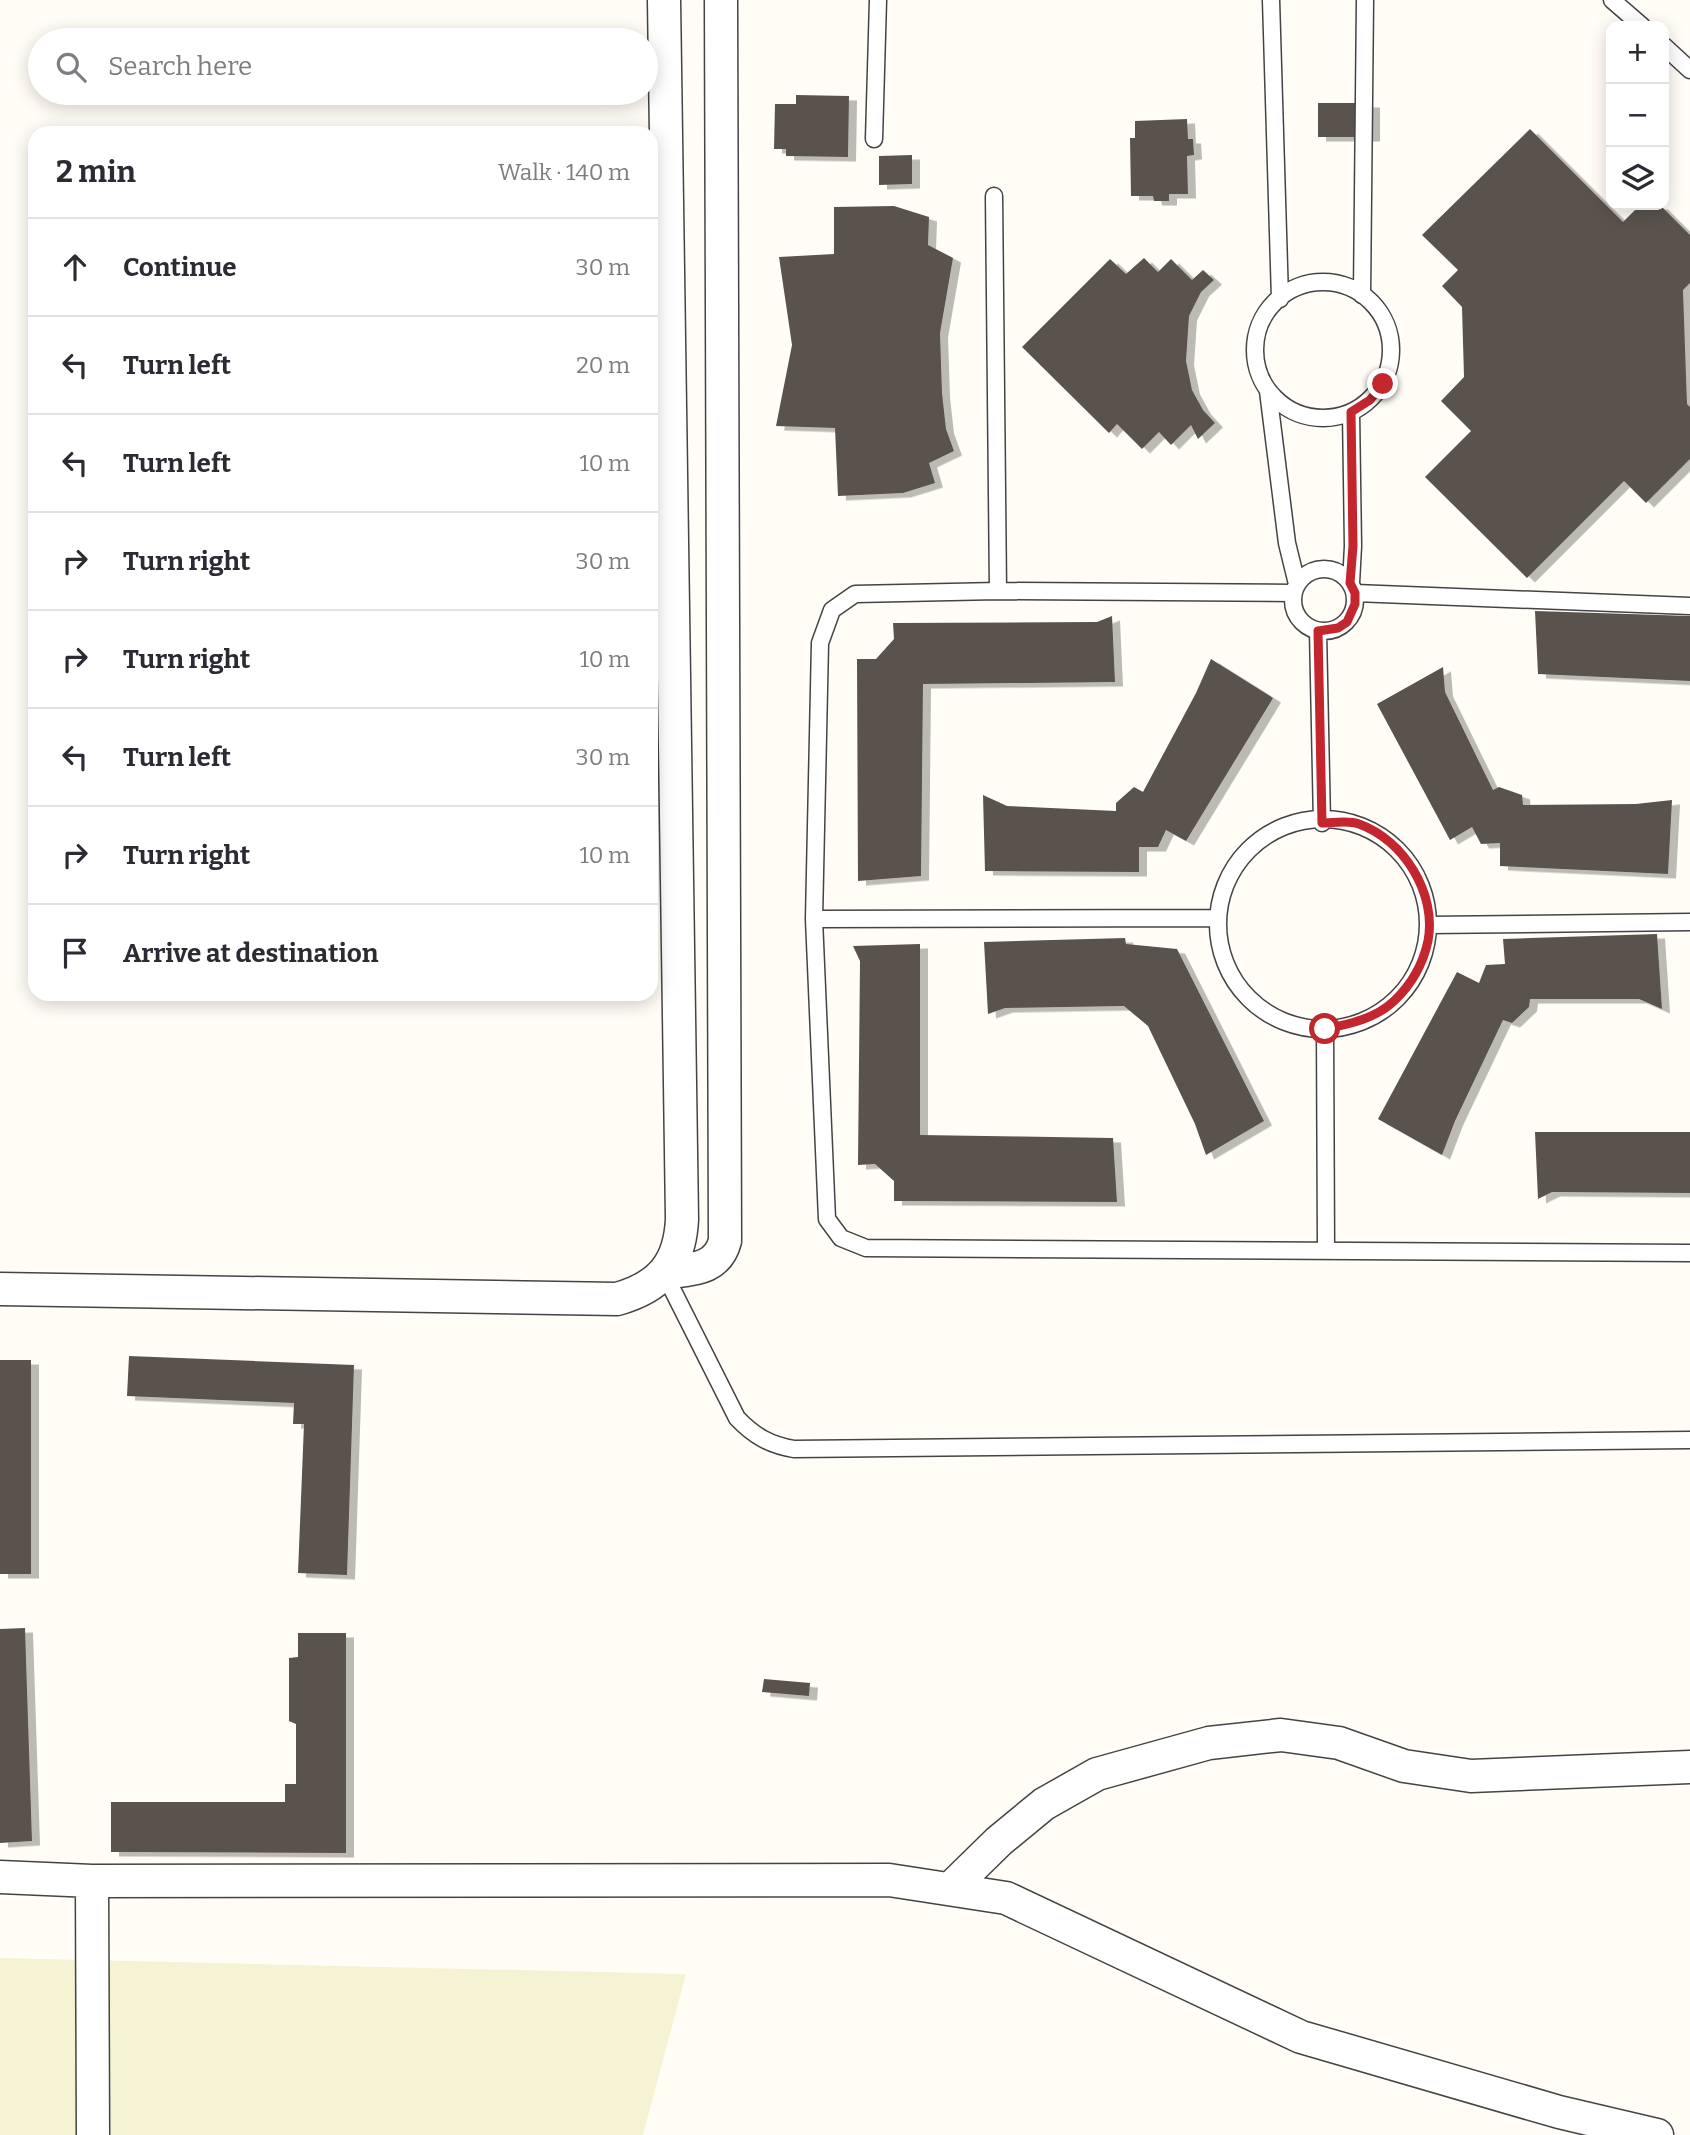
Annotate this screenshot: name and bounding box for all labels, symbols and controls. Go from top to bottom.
map controls [1606,21,1669,210]
button: + [1606,21,1669,84]
search box [28,28,658,105]
icon: search [52,48,90,86]
text: Search here [108,51,252,82]
button: − [1606,84,1669,147]
button: layers [1606,147,1669,210]
text: 2 min [56,154,136,190]
text: Walk · 140 m [498,158,630,186]
icon: ahead [56,248,94,286]
text: Continue [123,252,237,283]
text: 30 m [576,253,630,281]
icon: left [56,346,94,384]
text: Turn left [123,350,231,381]
text: 20 m [576,351,630,379]
route end [1367,368,1398,399]
icon: left [56,444,94,482]
text: Turn left [123,448,231,479]
text: 10 m [579,449,630,477]
icon: right [56,542,94,580]
text: Turn right [123,546,250,577]
text: 30 m [576,547,630,575]
icon: right [56,640,94,678]
text: Turn right [123,644,250,675]
text: 10 m [579,645,630,673]
icon: left [56,738,94,776]
text: Turn left [123,742,231,773]
text: 30 m [576,743,630,771]
icon: right [56,836,94,874]
text: Turn right [123,840,250,871]
text: 10 m [579,841,630,869]
icon: arrive [56,934,94,972]
text: Arrive at destination [123,938,378,969]
route start [1309,1013,1340,1044]

